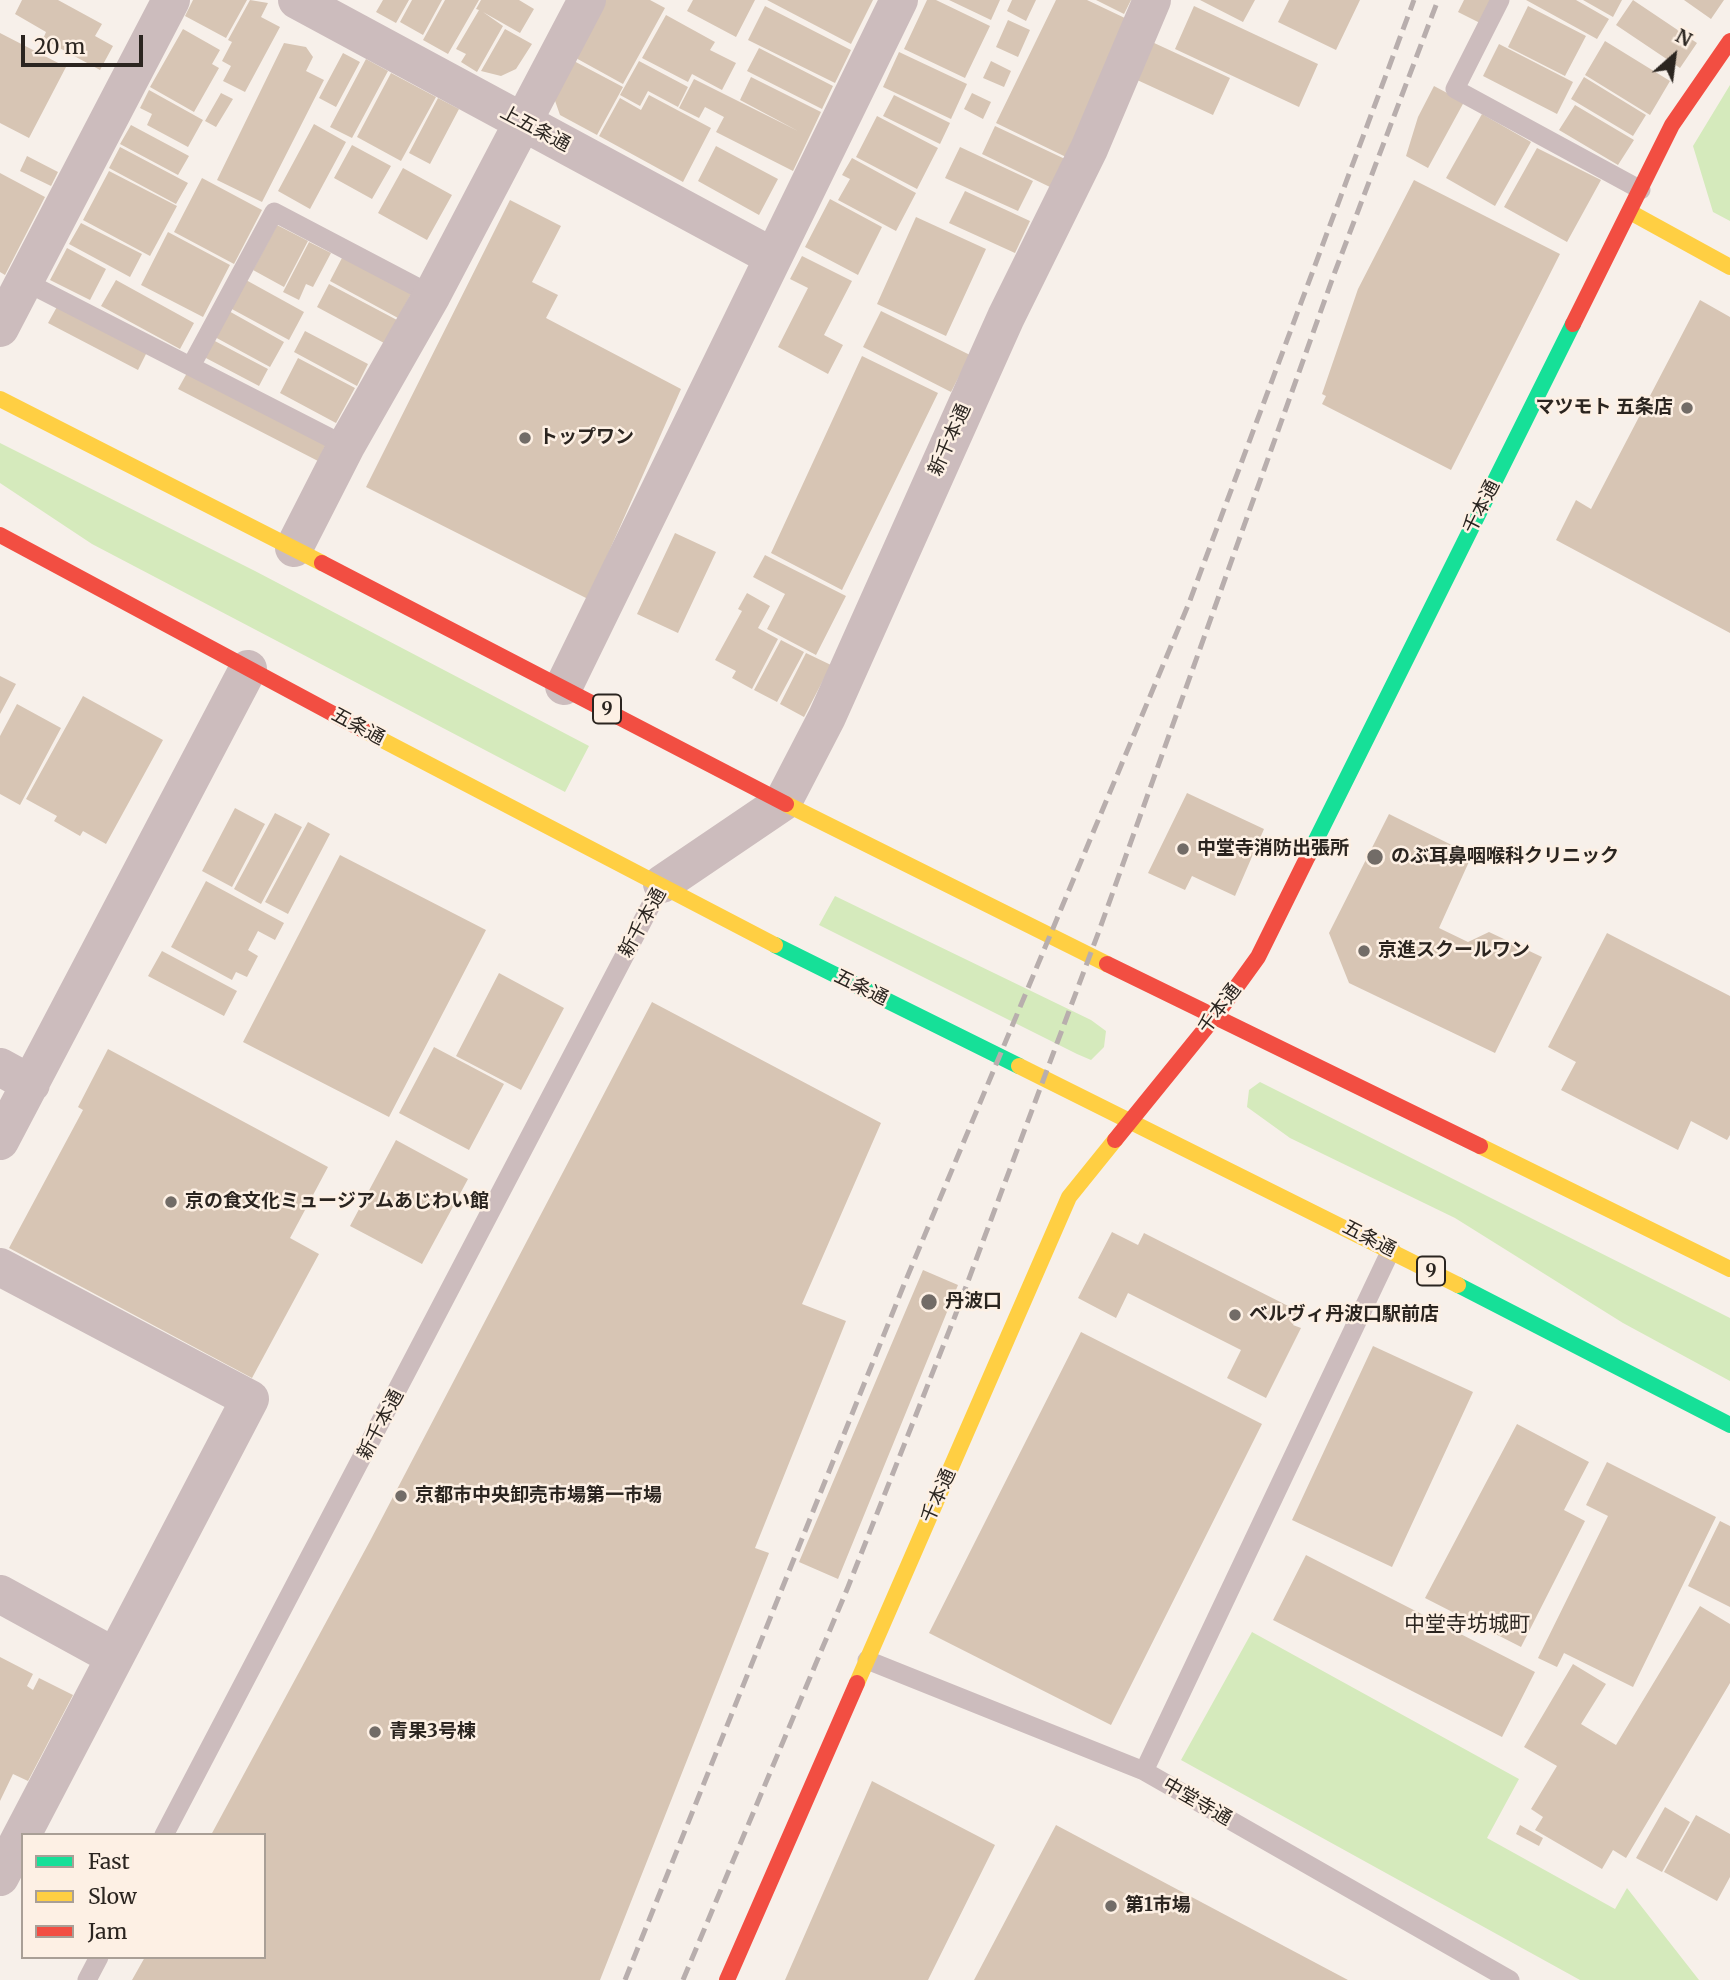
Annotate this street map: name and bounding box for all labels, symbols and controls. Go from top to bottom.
scale bar [24,21,147,65]
north arrow [1639,21,1709,91]
text: N [1672,23,1696,52]
text: 20 m [34,33,85,60]
street label: 上五条通 [496,101,574,157]
place label: マツモト 五条店 [1535,397,1673,419]
marker: マツモト 五条店 [1679,400,1695,416]
street label: 新千本通 [924,401,976,479]
place label: トップワン [539,427,634,449]
marker: トップワン [517,430,533,446]
street label: 千本通 [1459,476,1505,538]
road number: 9 [593,694,621,724]
street label: 五条通 [327,704,389,750]
place label: 中堂寺消防出張所 [1197,838,1349,860]
marker: 中堂寺消防出張所 [1175,841,1191,857]
place label: のぶ耳鼻咽喉科クリニック [1391,846,1619,868]
marker: のぶ耳鼻咽喉科クリニック [1365,847,1385,867]
street label: 新千本通 [615,884,671,962]
place label: 京進スクールワン [1378,940,1530,962]
marker: 京進スクールワン [1356,943,1372,959]
street label: 五条通 [830,965,892,1011]
street label: 千本通 [1194,979,1246,1039]
place label: 京の食文化ミュージアムあじわい館 [185,1191,489,1213]
marker: 京の食文化ミュージアムあじわい館 [163,1194,179,1210]
street label: 五条通 [1338,1216,1400,1262]
road number: 9 [1417,1256,1445,1286]
place label: 丹波口 [945,1291,1002,1313]
marker: 丹波口 [919,1292,939,1312]
place label: ベルヴィ丹波口駅前店 [1249,1304,1439,1326]
marker: ベルヴィ丹波口駅前店 [1227,1307,1243,1323]
street label: 新千本通 [353,1386,409,1464]
street label: 千本通 [917,1465,961,1527]
place label: 京都市中央卸売市場第一市場 [415,1485,662,1507]
marker: 京都市中央卸売市場第一市場 [393,1488,409,1504]
district label: 中堂寺坊城町 [1404,1612,1530,1638]
place label: 青果3号棟 [389,1721,476,1743]
marker: 青果3号棟 [367,1724,383,1740]
street label: 中堂寺通 [1158,1773,1236,1831]
legend [21,1833,266,1959]
text: Fast [88,1848,130,1875]
text: Slow [88,1883,137,1910]
place label: 第1市場 [1125,1895,1191,1917]
marker: 第1市場 [1103,1898,1119,1914]
text: Jam [88,1918,127,1945]

